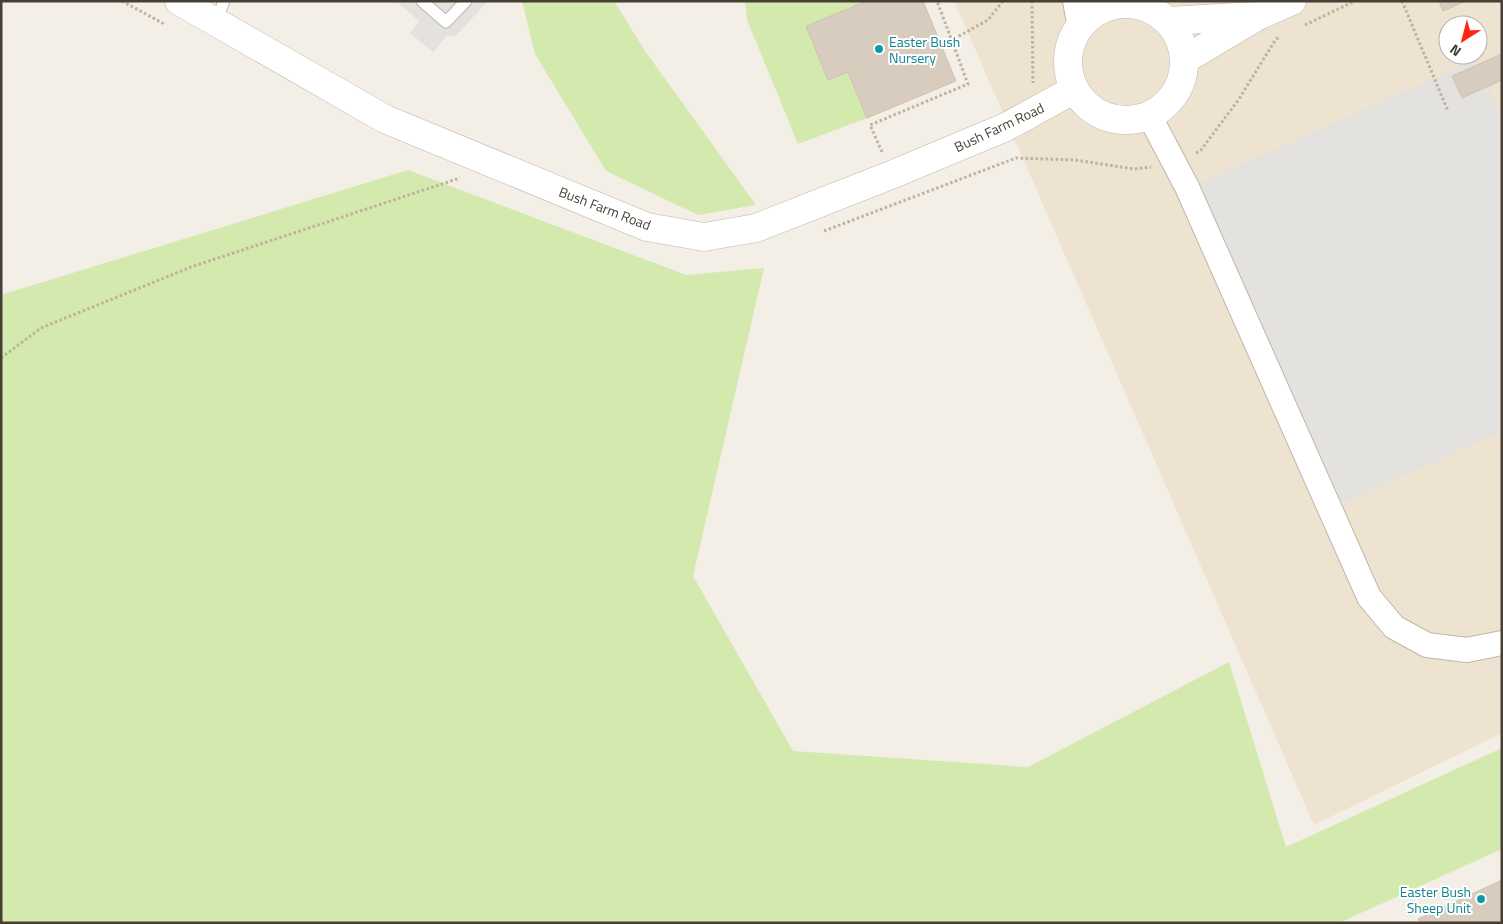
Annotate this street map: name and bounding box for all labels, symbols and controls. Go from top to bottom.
north arrow [1438,15,1488,65]
place label: Easter Bush Nursery [889,31,960,68]
text: N [1445,40,1465,62]
marker: Easter Bush Nursery [873,43,885,55]
street label: Bush Farm Road [951,97,1047,157]
street label: Bush Farm Road [556,181,654,235]
place label: Easter Bush Sheep Unit [1400,881,1471,918]
marker: Easter Bush Sheep Unit [1475,893,1487,905]

